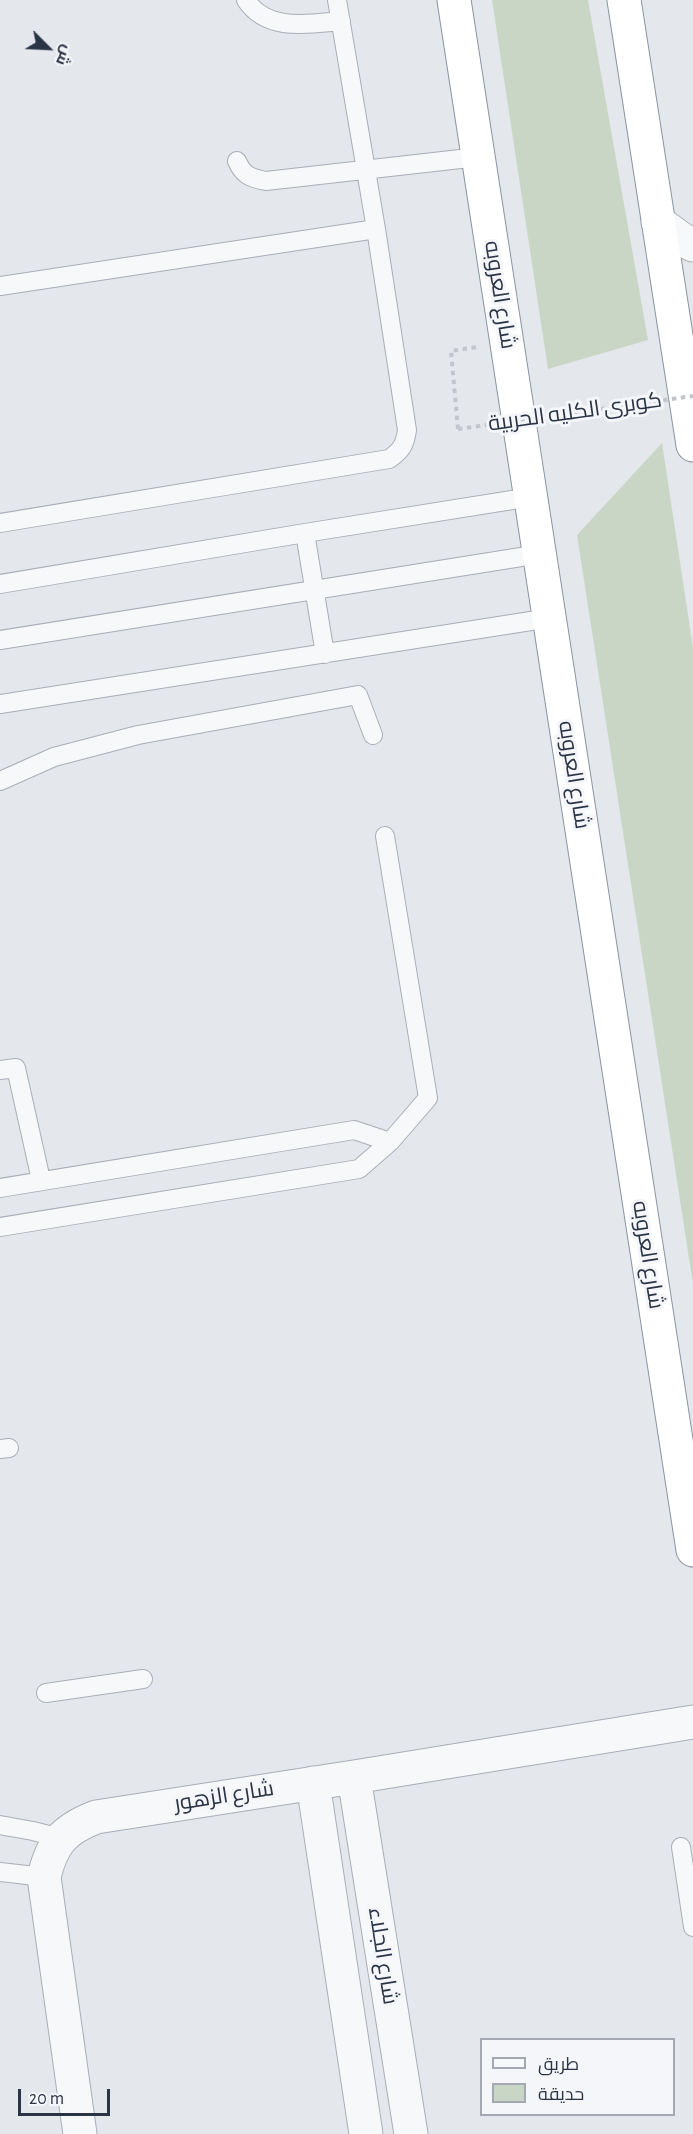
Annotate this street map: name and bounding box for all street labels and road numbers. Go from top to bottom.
street label: شارع العروبه [478,239,522,351]
street label: كوبرى الكليه الحربية [486,387,664,437]
street label: شارع العروبه [552,719,596,831]
street label: شارع العروبه [626,1199,670,1311]
street label: شارع الزهور [172,1775,276,1817]
street label: شارع الجلاء [362,1905,404,2007]

